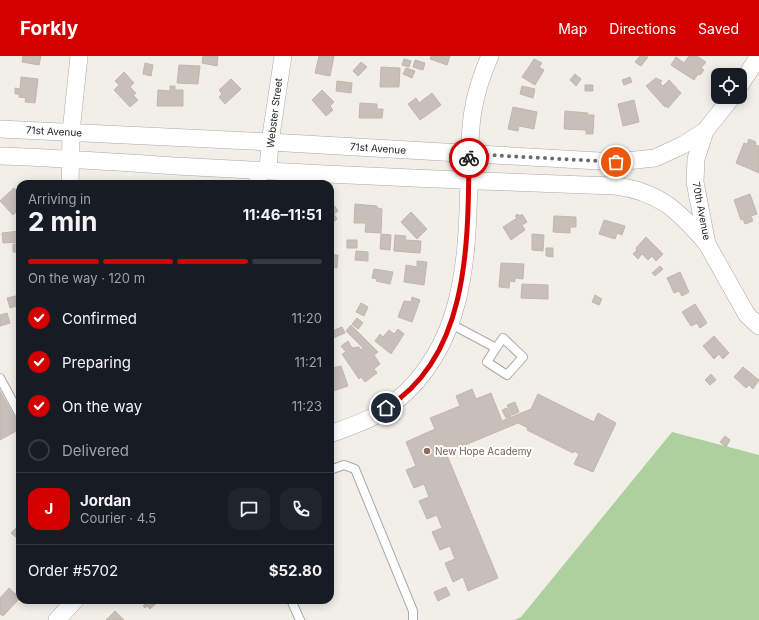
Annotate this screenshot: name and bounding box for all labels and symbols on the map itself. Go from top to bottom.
street label: Webster Street [264,77,284,149]
street label: 71st Avenue [26,124,83,138]
courier [449,138,489,178]
street label: 71st Avenue [350,140,407,156]
pin [599,145,633,179]
street label: 70th Avenue [690,181,714,241]
pin [369,391,403,425]
place label: New Hope Academy [435,445,532,457]
marker: New Hope Academy [422,446,432,456]

